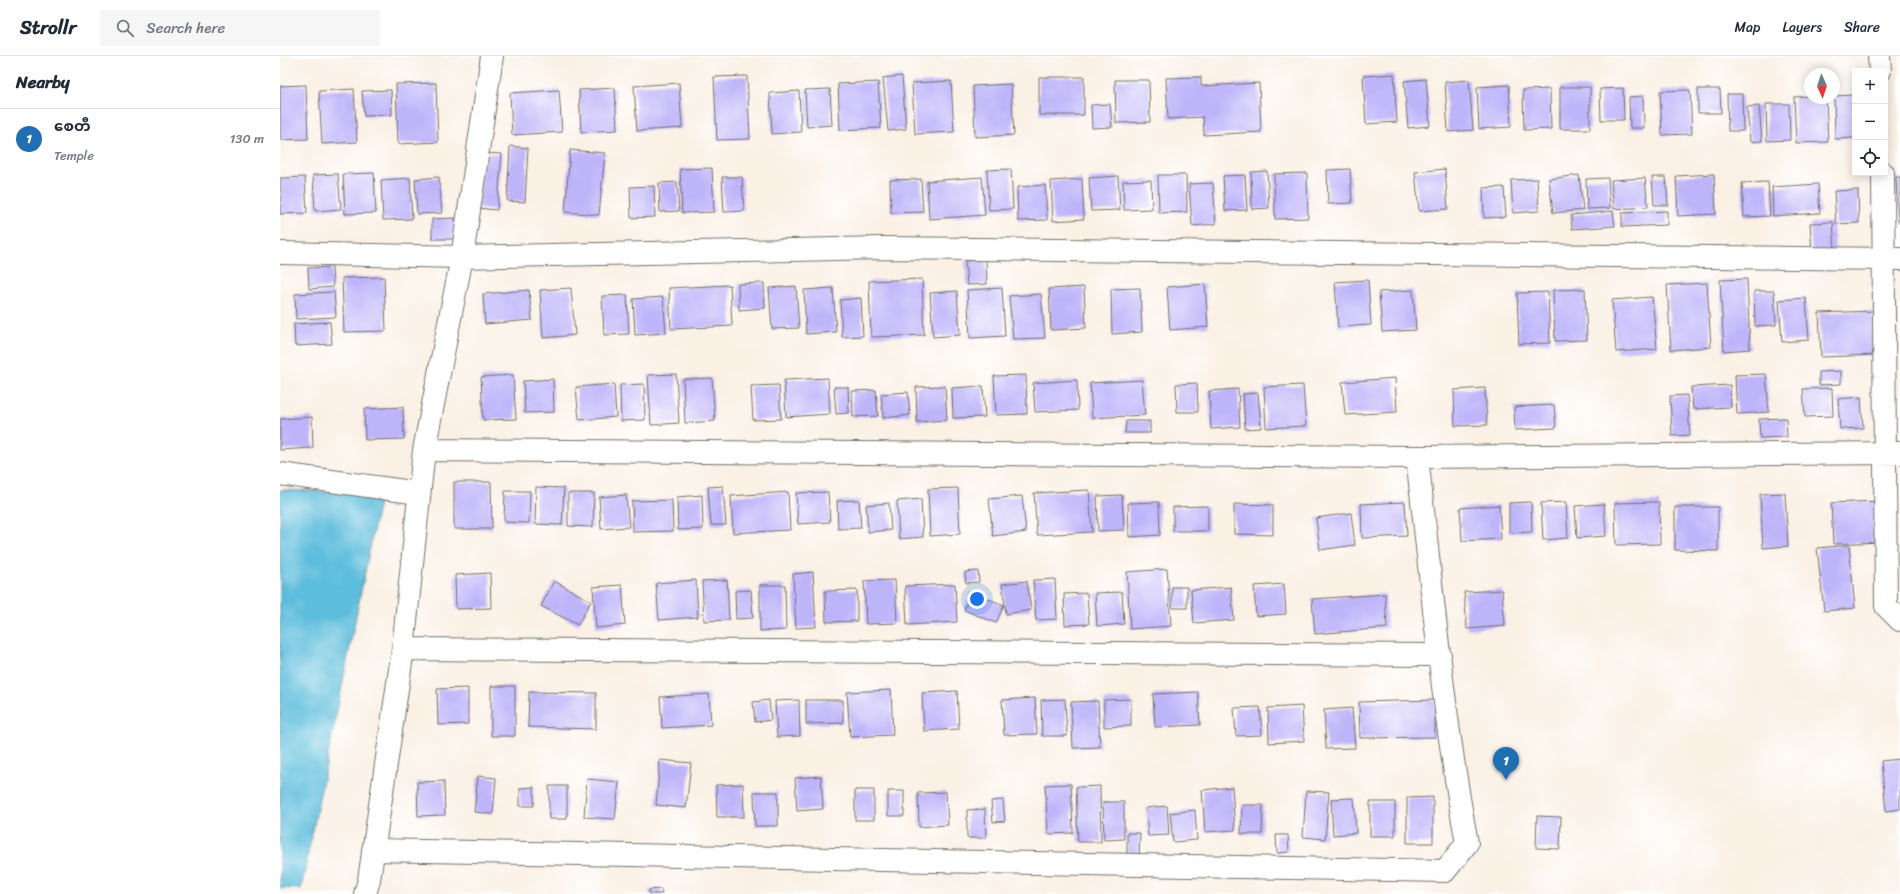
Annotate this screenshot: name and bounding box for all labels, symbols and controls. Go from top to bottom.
search box [100,10,380,46]
text: Strollr [20,11,76,44]
text: Search here [146,15,225,41]
text: Map [1735,15,1760,40]
text: Layers [1782,15,1822,40]
text: Share [1844,15,1880,40]
icon: search [114,17,136,39]
text: Nearby [16,67,70,97]
north arrow [1804,68,1840,104]
map controls [1852,68,1888,176]
button: + [1852,68,1888,104]
button: − [1852,104,1888,140]
text: စေတီ [54,113,91,139]
text: 1 [26,127,32,150]
text: 130 m [230,127,264,150]
button: locate [1852,140,1888,176]
text: Temple [54,144,94,167]
your location [967,589,987,609]
pin: 1 [1493,747,1519,780]

